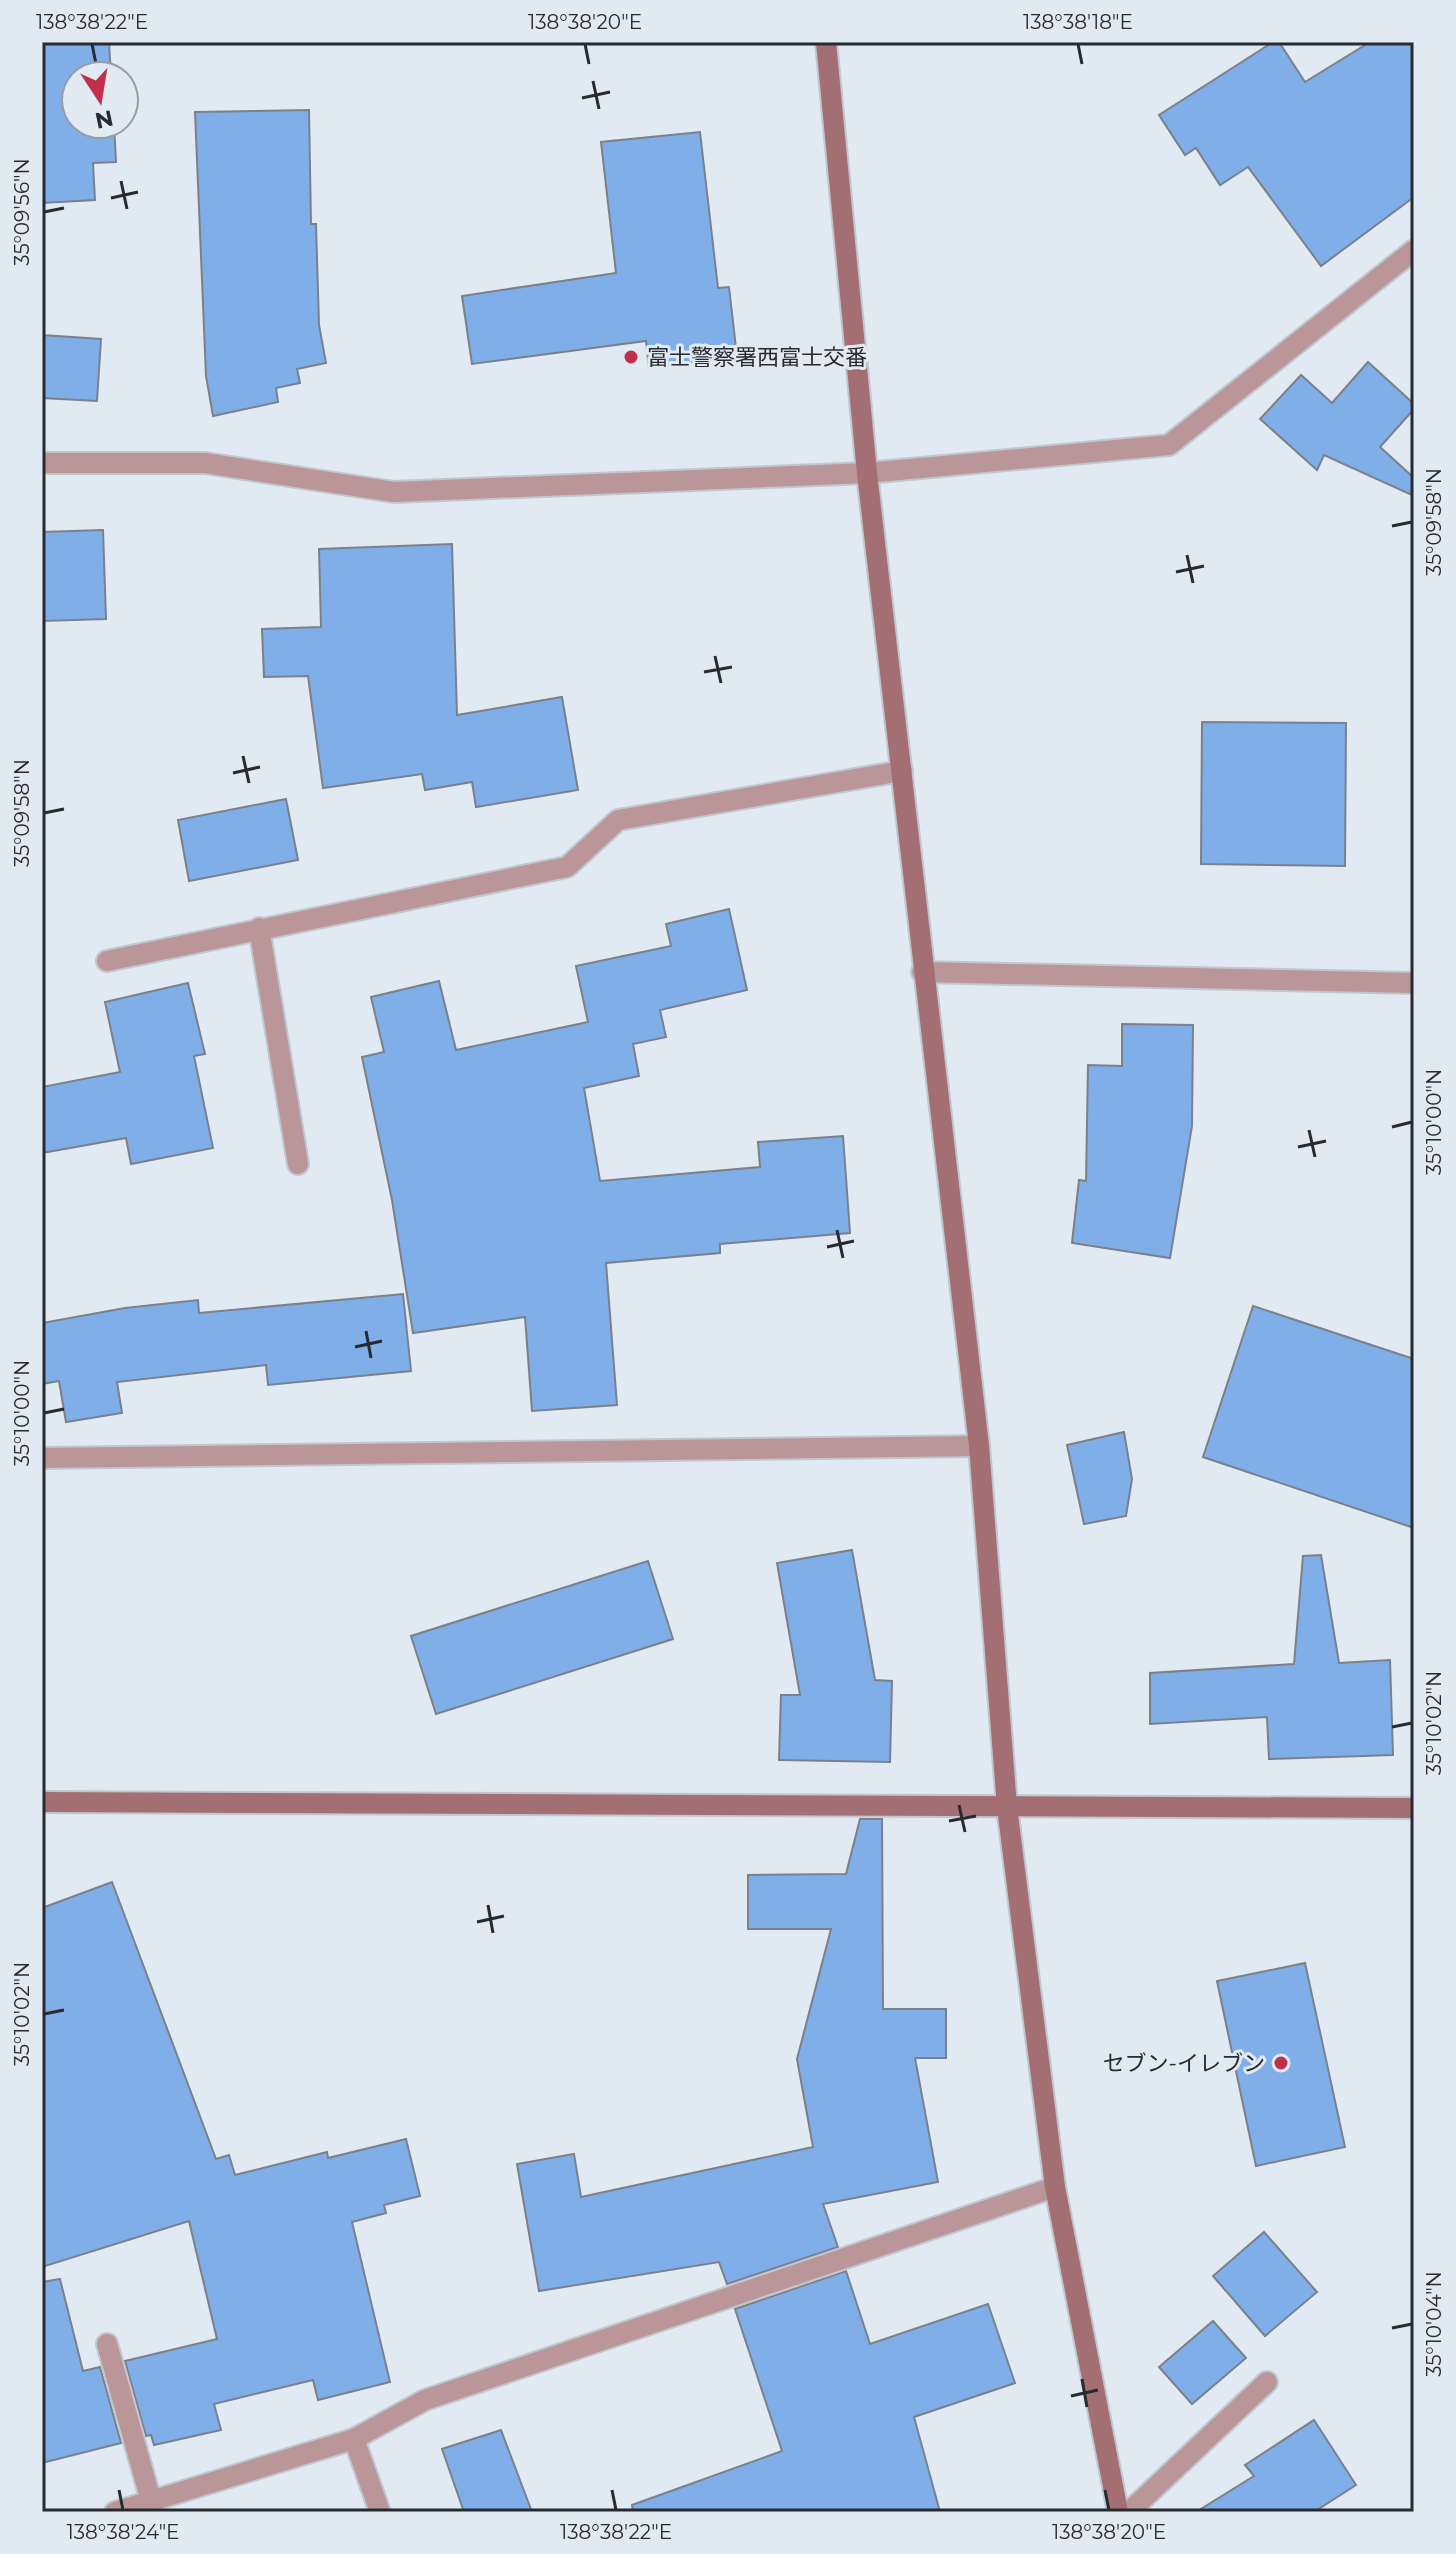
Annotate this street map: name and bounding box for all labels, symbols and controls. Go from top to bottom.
text: 138°38'22"E [36,10,148,34]
text: 138°38'20"E [528,10,642,34]
text: 138°38'18"E [1023,10,1133,34]
north arrow [60,60,140,140]
text: N [93,104,116,134]
text: 35°09'56"N [10,158,34,266]
place label: 富士警察署西富士交番 [647,344,867,371]
marker: 富士警察署西富士交番 [622,348,640,366]
text: 35°09'58"N [1422,468,1446,576]
text: 35°09'58"N [10,759,34,867]
text: 35°10'00"N [1422,1069,1446,1175]
text: 35°10'00"N [10,1360,34,1466]
text: 35°10'02"N [1422,1671,1446,1775]
text: 35°10'02"N [10,1962,34,2066]
place label: セブン-イレブン [1103,2050,1265,2077]
marker: セブン-イレブン [1272,2054,1290,2072]
text: 35°10'04"N [1422,2271,1446,2377]
text: 138°38'24"E [67,2520,179,2544]
text: 138°38'22"E [560,2520,672,2544]
text: 138°38'20"E [1052,2520,1166,2544]

